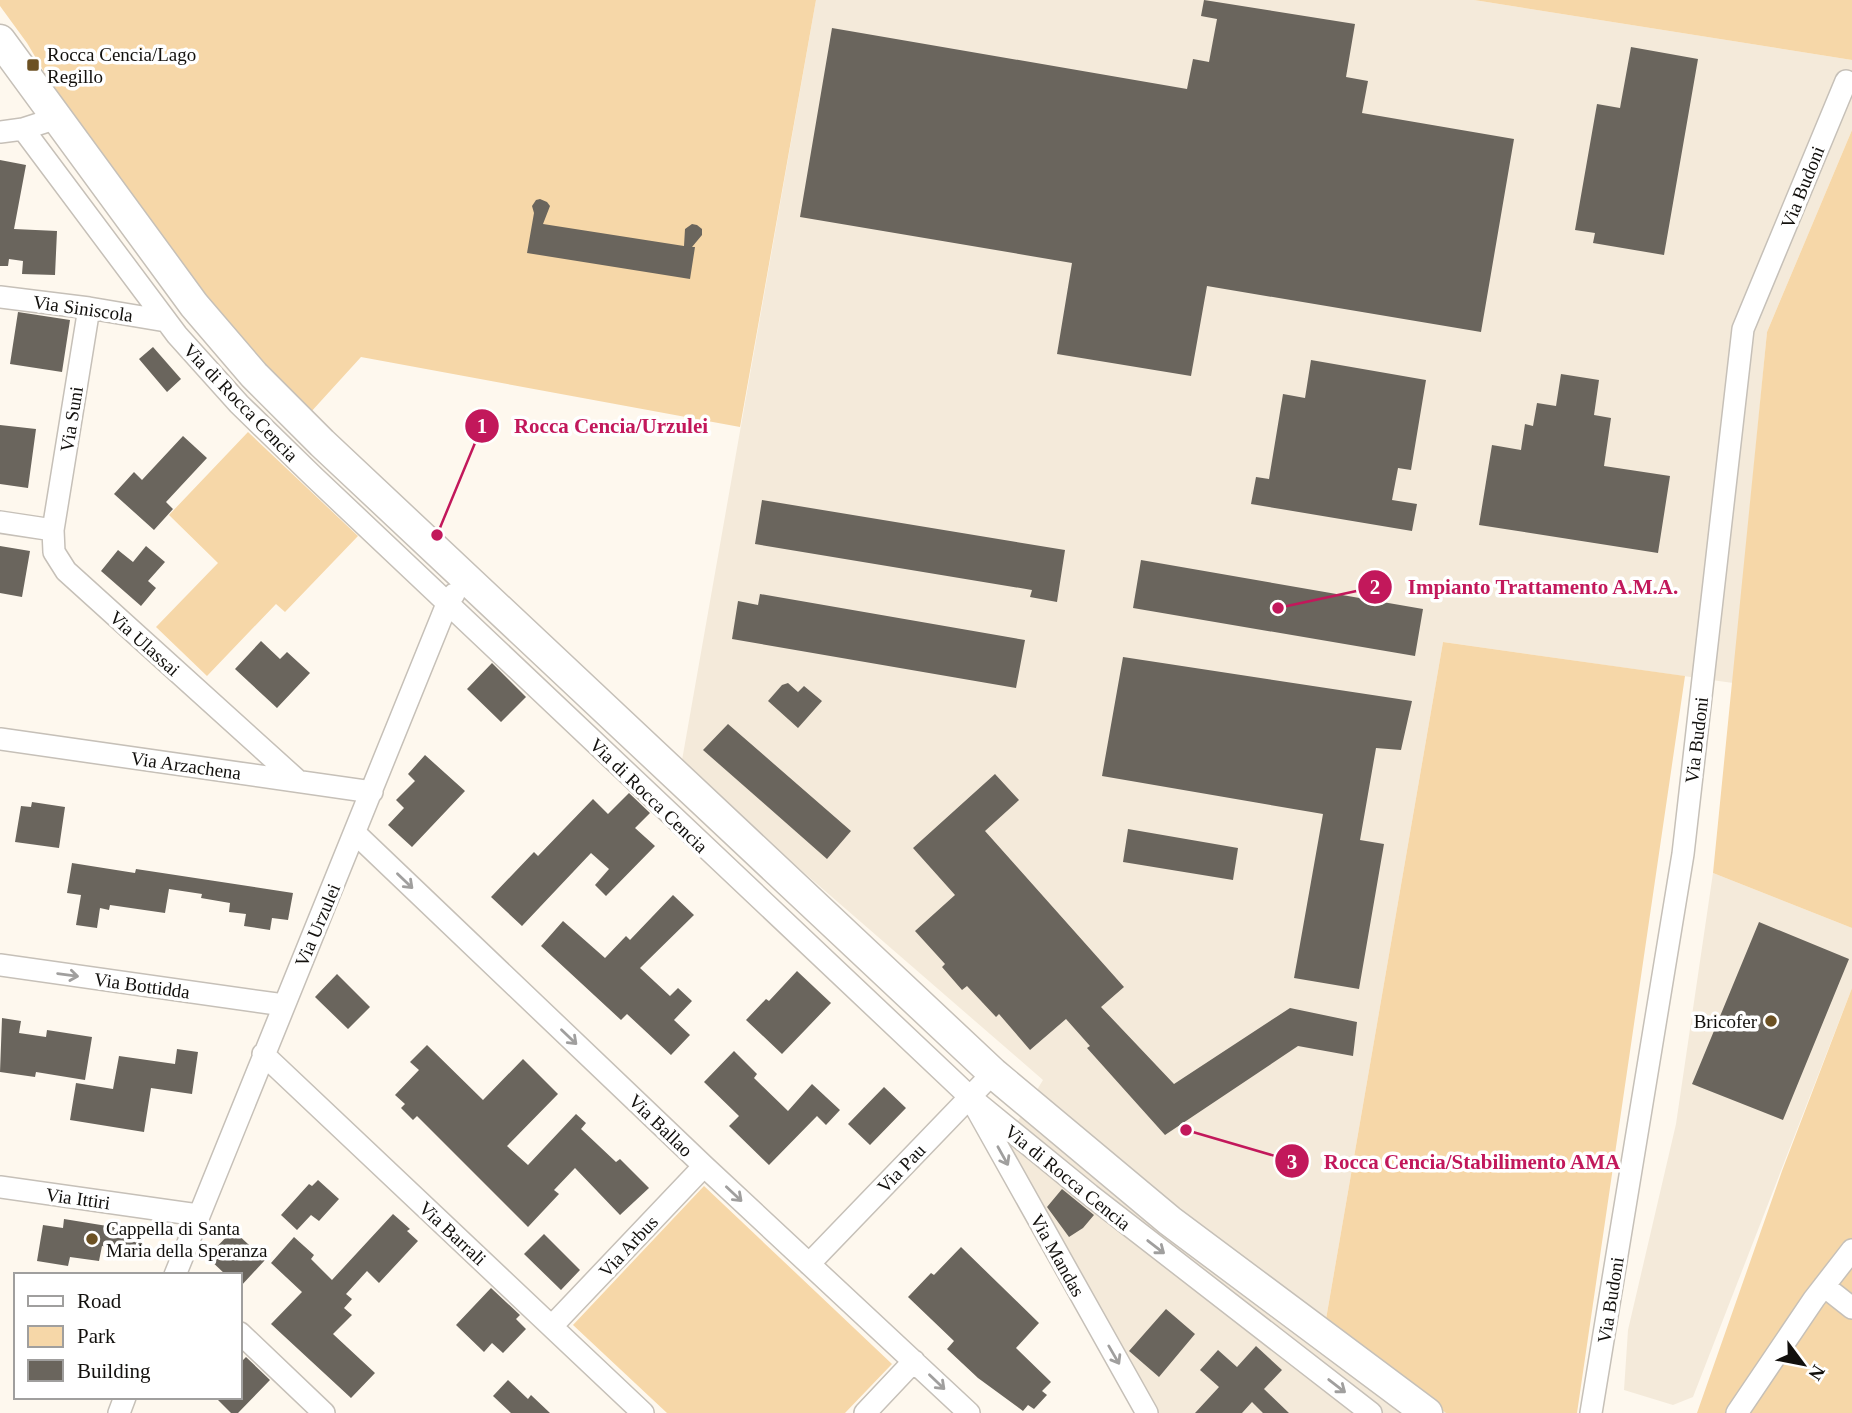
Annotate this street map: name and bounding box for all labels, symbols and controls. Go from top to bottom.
place label: Rocca Cencia/Lago Regillo [47,44,196,87]
marker: Rocca Cencia/Lago Regillo [25,57,41,73]
street label: Via Budoni [1776,143,1828,231]
street label: Via Siniscola [32,291,135,326]
street label: Via di Rocca Cencia [179,339,303,466]
street label: Via Suni [56,385,87,453]
callout: Rocca Cencia/Urzulei [465,405,722,447]
text: 1 [477,414,487,438]
text: Rocca Cencia/Urzulei [514,414,708,438]
callout: Impianto Trattamento A.M.A. [1358,566,1693,608]
text: 2 [1370,575,1380,599]
text: Impianto Trattamento A.M.A. [1408,575,1678,599]
street label: Via Ulassai [105,606,184,680]
street label: Via Budoni [1681,696,1712,785]
street label: Via di Rocca Cencia [585,734,712,857]
street label: Via Arzachena [129,747,243,784]
one-way arrow [396,872,413,889]
street label: Via Urzulei [291,881,344,970]
one-way arrow [56,968,78,981]
street label: Via Bottidda [93,968,192,1003]
place label: Bricofer [1694,1011,1758,1032]
marker: Bricofer [1763,1013,1779,1029]
one-way arrow [560,1029,577,1046]
street label: Via Ballao [624,1090,697,1161]
street label: Via di Rocca Cencia [1001,1120,1135,1235]
street label: Via Pau [873,1139,930,1197]
callout: Rocca Cencia/Stabilimento AMA [1274,1140,1635,1182]
one-way arrow [996,1146,1010,1166]
text: 3 [1287,1150,1297,1174]
text: Rocca Cencia/Stabilimento AMA [1324,1150,1621,1174]
street label: Via Ittiri [44,1184,111,1213]
one-way arrow [725,1186,742,1203]
street label: Via Barrali [415,1197,490,1270]
street label: Via Mandas [1026,1210,1089,1300]
street label: Via Arbus [595,1211,662,1281]
place label: Cappella di Santa Maria della Speranza [106,1218,268,1261]
marker: Cappella di Santa Maria della Speranza [84,1231,100,1247]
one-way arrow [1147,1240,1165,1255]
street label: Via Budoni [1593,1255,1628,1345]
legend [14,1273,242,1399]
text: Road [77,1289,122,1313]
text: Park [77,1324,116,1348]
north arrow [1768,1329,1838,1399]
one-way arrow [1107,1345,1121,1365]
text: Building [77,1359,151,1383]
text: N [1804,1361,1830,1384]
one-way arrow [928,1374,945,1391]
one-way arrow [1327,1379,1345,1394]

